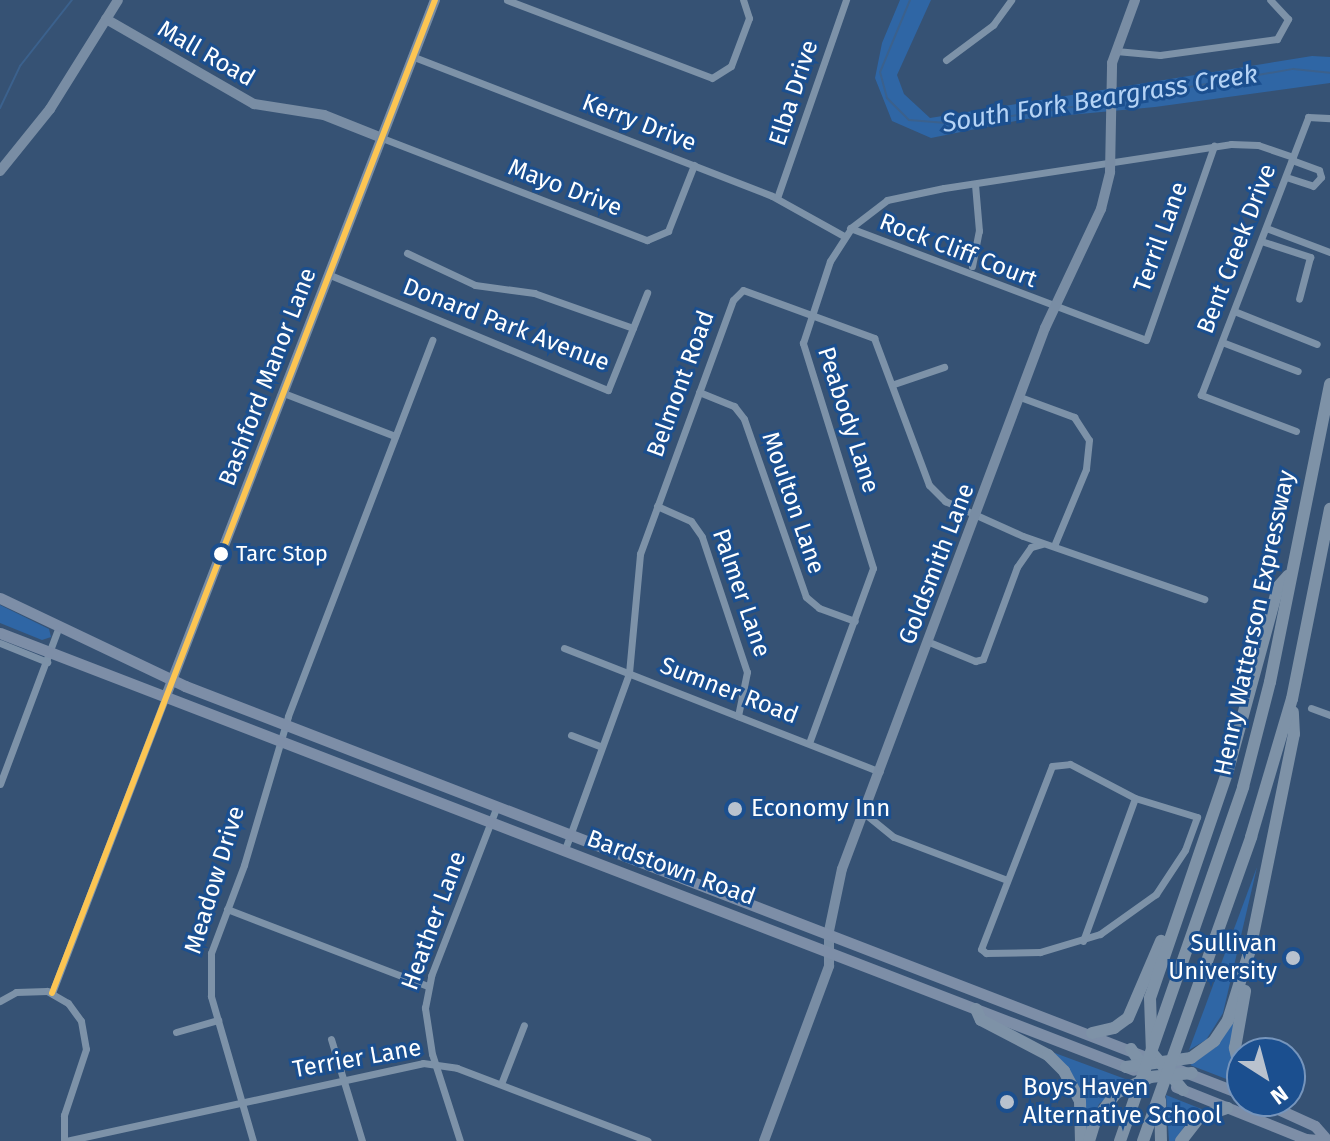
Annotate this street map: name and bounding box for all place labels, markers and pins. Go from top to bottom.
place label: Tarc Stop [236,541,328,567]
marker: Tarc Stop [213,546,229,562]
place label: Economy Inn [751,795,890,823]
marker: Economy Inn [726,800,744,818]
place label: Sullivan University [1168,930,1277,986]
marker: Sullivan University [1284,949,1302,967]
place label: Boys Haven Alternative School [1023,1074,1222,1130]
marker: Boys Haven Alternative School [998,1093,1016,1111]

